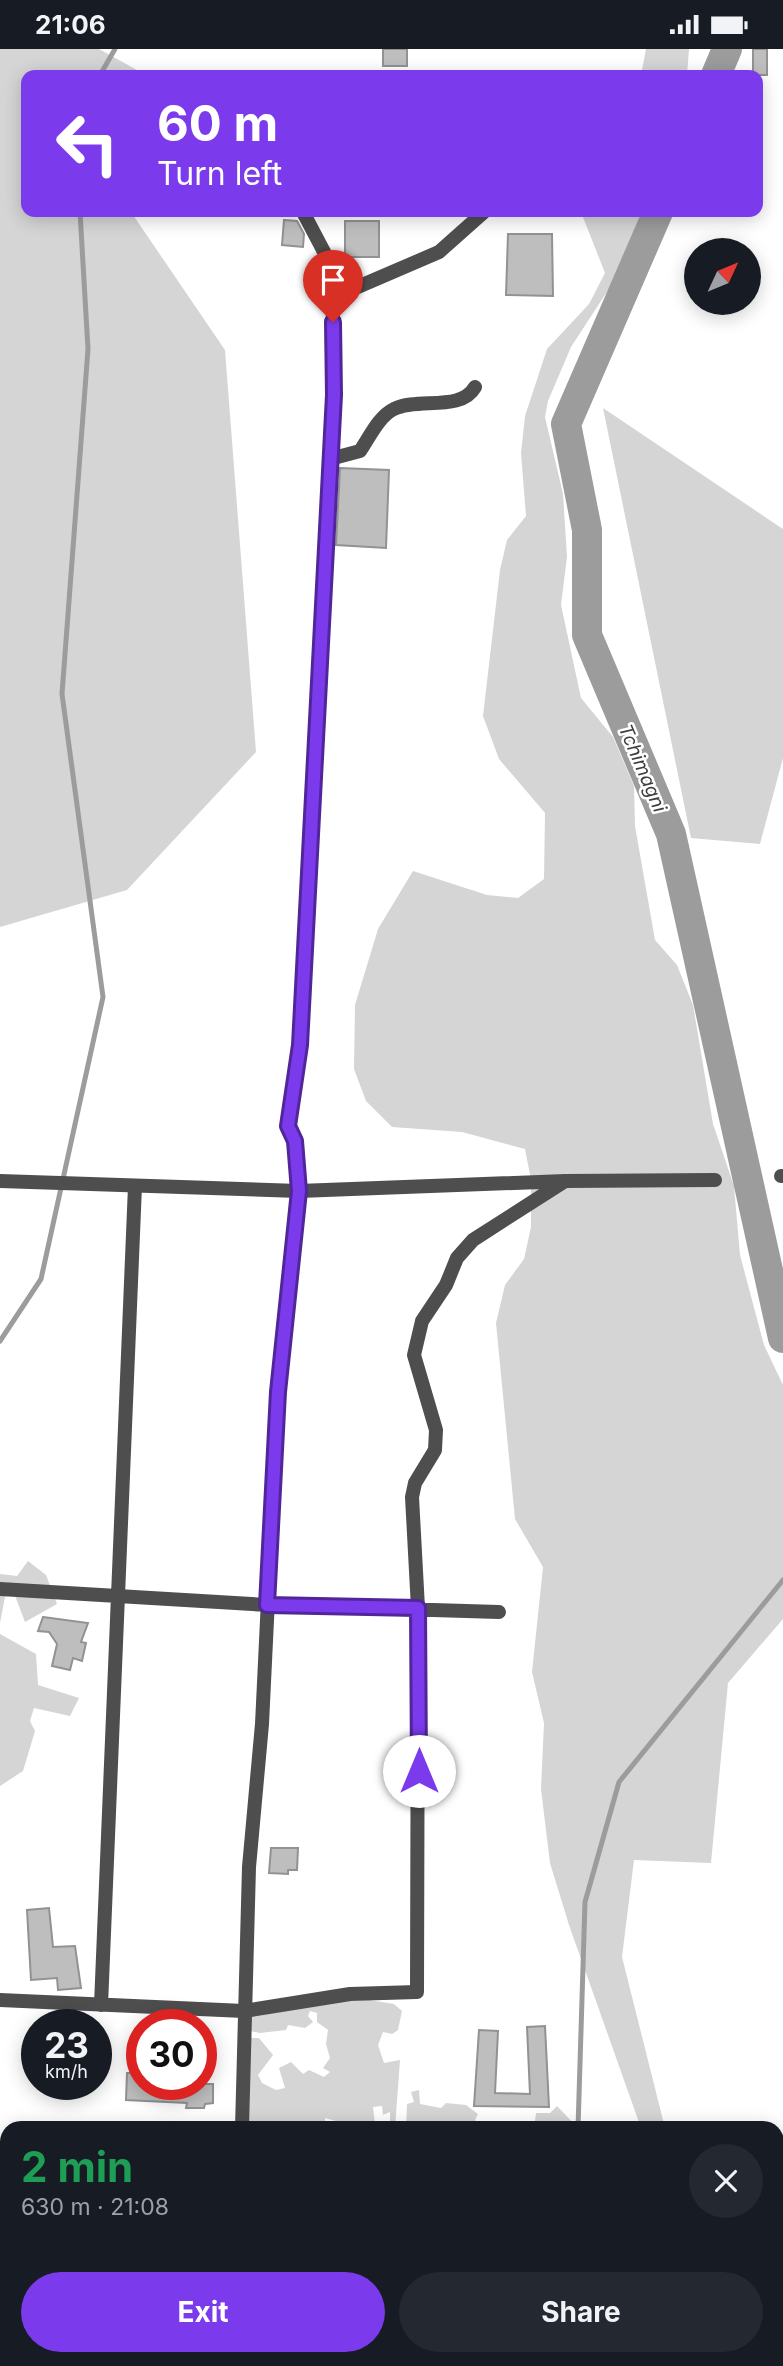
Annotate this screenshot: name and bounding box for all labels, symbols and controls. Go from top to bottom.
text: 21:06 [35,9,106,40]
text: 60 m [157,94,278,153]
icon: left [42,98,133,189]
text: Turn left [157,154,282,193]
north arrow [684,238,761,315]
map controls [684,238,761,315]
pin [303,250,363,322]
icon: arrive [314,261,352,299]
water label: Tchimagni [614,721,672,816]
position arrow [382,1734,456,1808]
speed limit sign: 30 [126,2009,217,2100]
text: 23 [44,2024,89,2066]
text: km/h [45,2061,88,2082]
text: 2 min [21,2141,133,2192]
button: close [689,2144,763,2218]
text: 630 m · 21:08 [21,2193,169,2221]
button: Exit [21,2272,385,2352]
button: Share [399,2272,763,2352]

